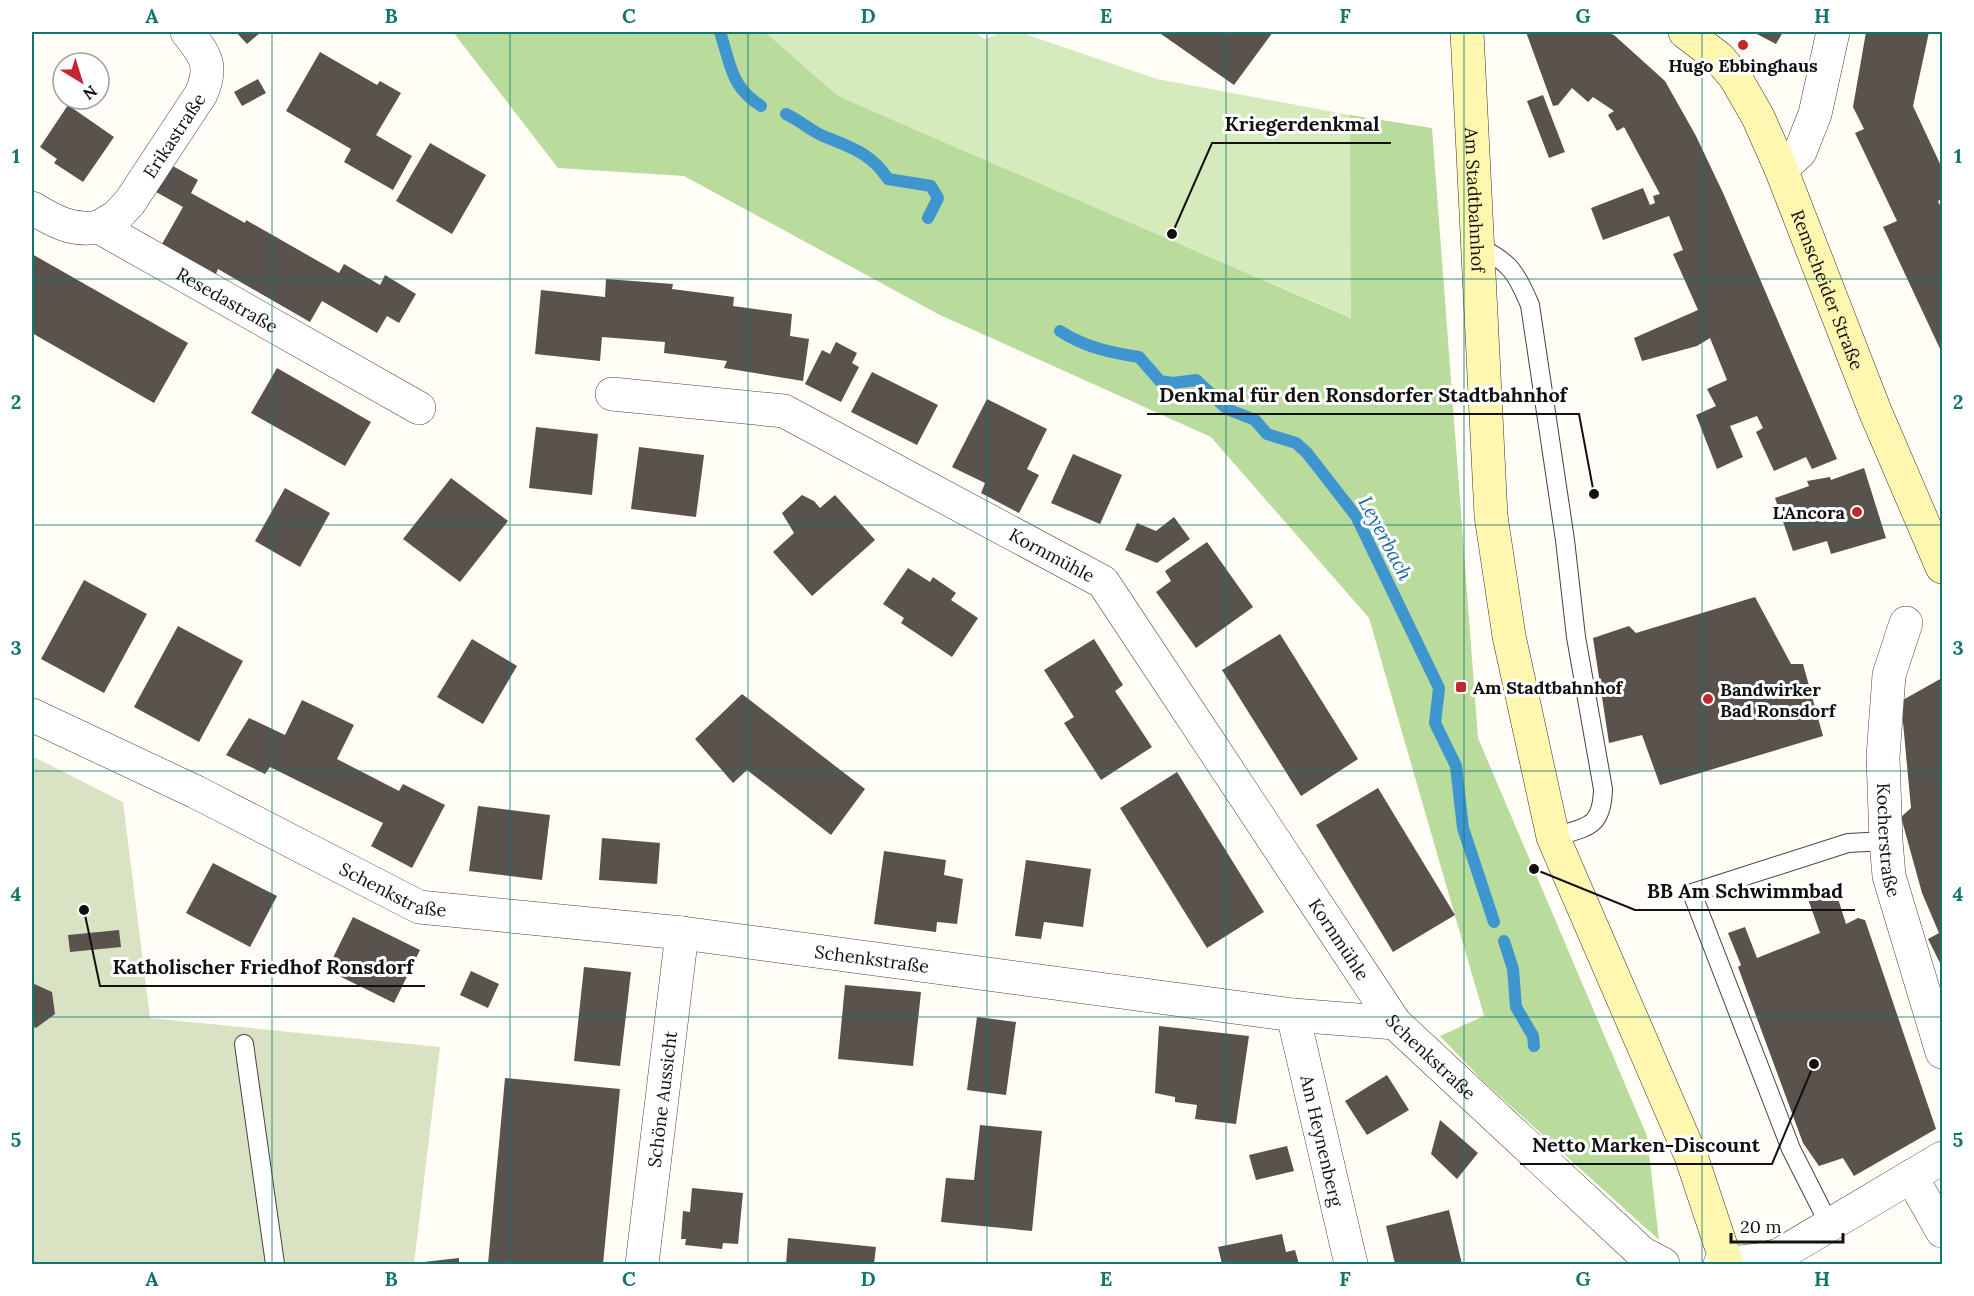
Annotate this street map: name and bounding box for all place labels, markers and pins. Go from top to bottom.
marker: Hugo Ebbinghaus [1736,38,1750,52]
place label: Hugo Ebbinghaus [1668,54,1818,77]
callout: Kriegerdenkmal [1212,105,1391,143]
callout: Denkmal für den Ronsdorfer Stadtbahnhof [1147,376,1579,414]
place label: L'Ancora [1773,501,1846,524]
marker: L'Ancora [1850,505,1864,519]
place label: Am Stadtbahnhof [1473,676,1624,699]
place label: Bandwirker Bad Ronsdorf [1720,678,1837,722]
marker: Am Stadtbahnhof [1454,680,1468,694]
marker: Bandwirker Bad Ronsdorf [1701,692,1715,706]
callout: BB Am Schwimmbad [1635,872,1855,910]
callout: Katholischer Friedhof Ronsdorf [100,948,425,986]
callout: Netto Marken-Discount [1520,1126,1772,1164]

